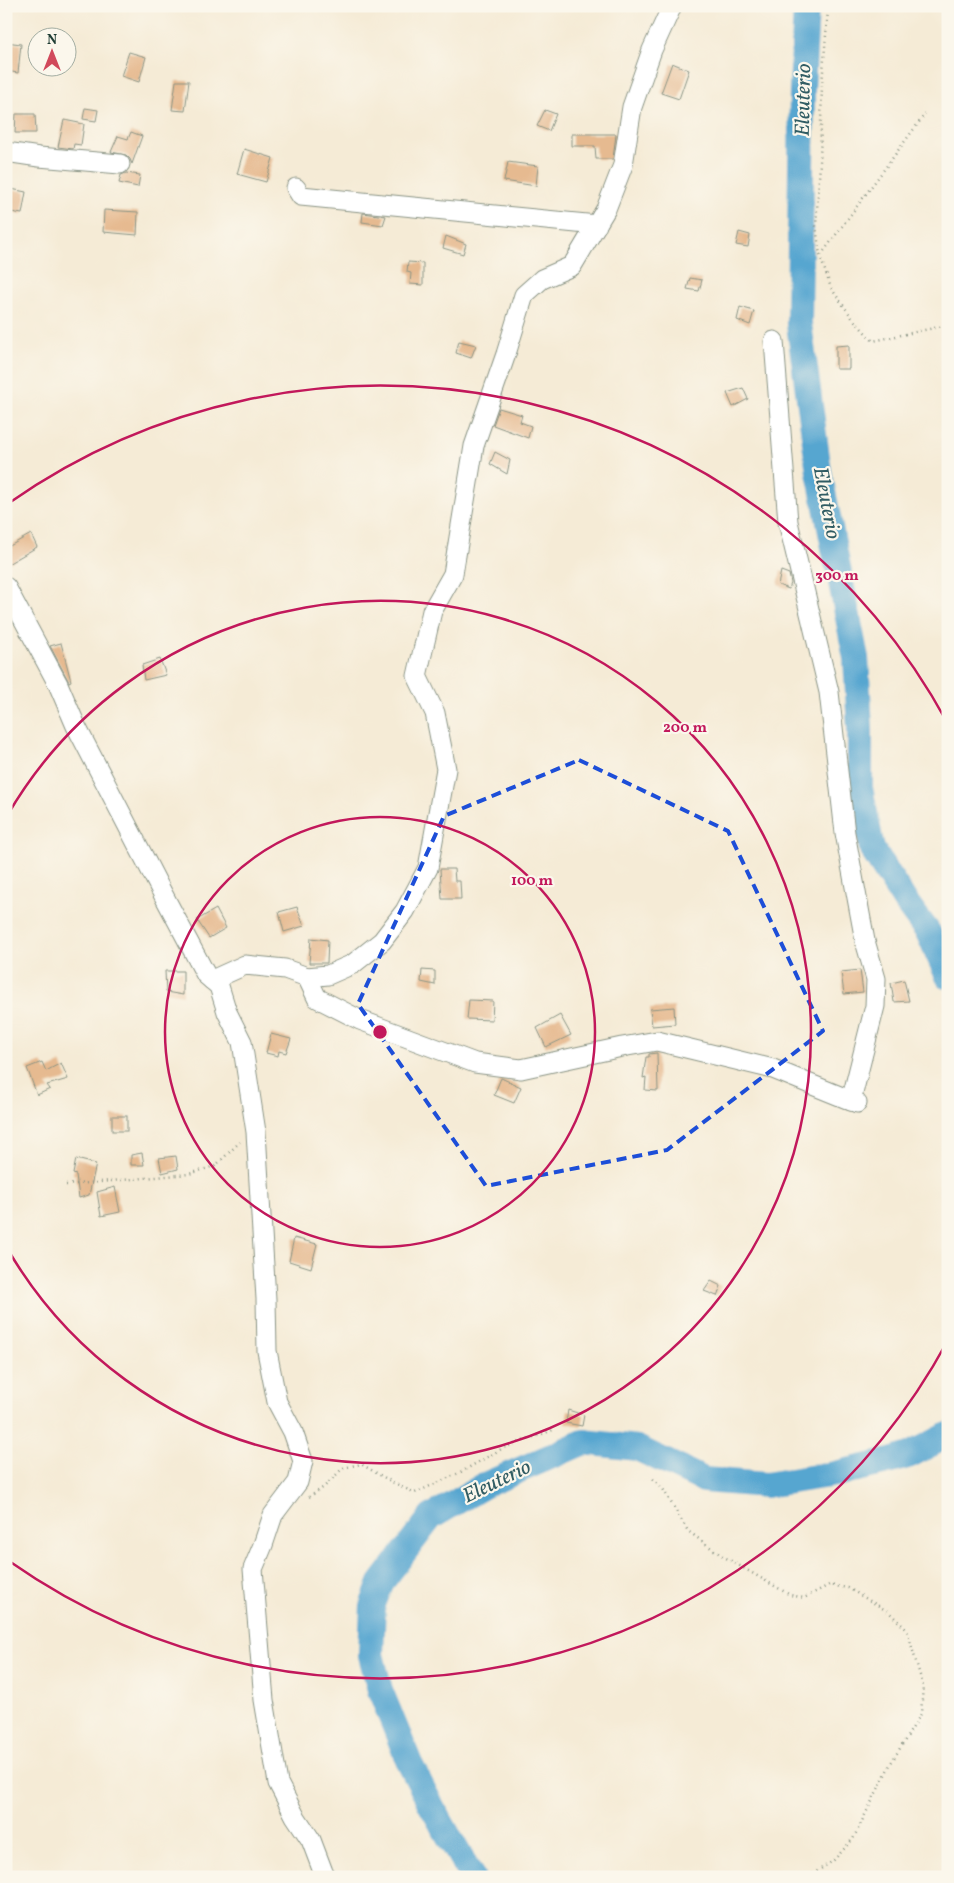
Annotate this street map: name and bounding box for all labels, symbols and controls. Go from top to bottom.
north arrow [28,28,78,78]
text: N [47,31,57,50]
water label: Eleuterio [789,63,819,137]
water label: Eleuterio [805,464,847,542]
text: 300 m [815,566,859,587]
text: 200 m [663,718,707,739]
text: 100 m [511,871,554,892]
centre of rings [371,1023,389,1041]
water label: Eleuterio [458,1453,537,1511]

